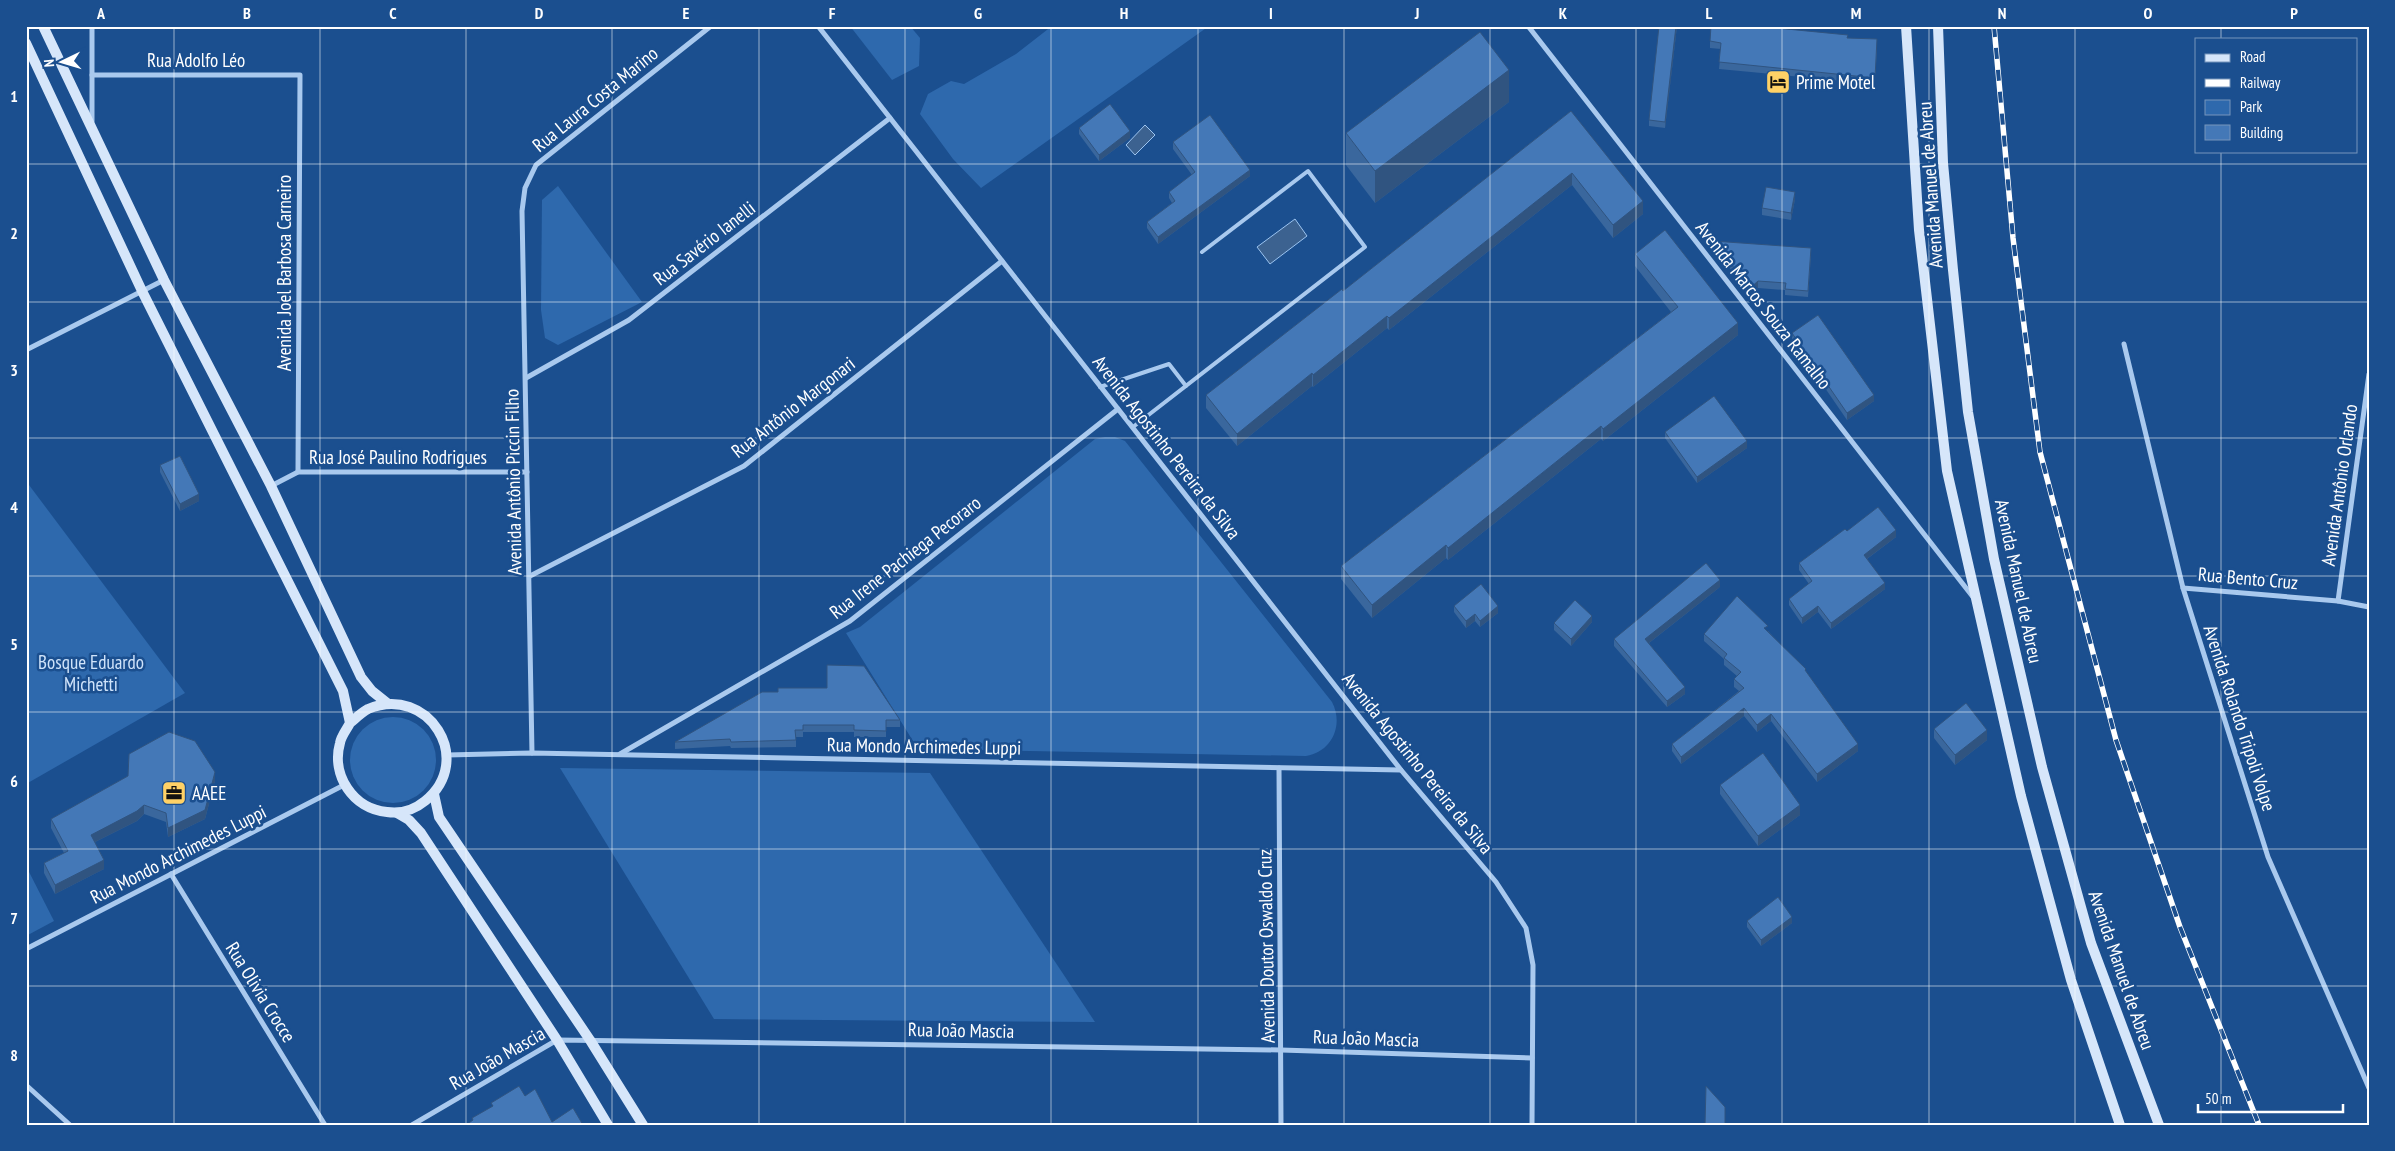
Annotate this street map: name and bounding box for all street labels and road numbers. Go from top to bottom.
street label: Rua Laura Costa Marino [527,41,663,157]
street label: Rua Adolfo Léo [147,48,245,72]
street label: Avenida Manuel de Abreu [1912,101,1948,269]
street label: Avenida Joel Barbosa Carneiro [272,175,296,371]
street label: Rua Savério Ianelli [648,196,760,290]
street label: Avenida Marcos Souza Ramalho [1691,216,1837,394]
street label: Avenida Agostinho Pereira da Silva [1088,350,1246,544]
street label: Rua Antônio Margonari [726,351,860,463]
street label: Avenida Antônio Piccin Filho [499,389,527,575]
street label: Avenida Antônio Orlando [2316,403,2362,567]
street label: Rua José Paulino Rodrigues [309,445,487,469]
street label: Rua Irene Pachiega Pecoraro [824,490,986,624]
street label: Avenida Manuel de Abreu [1990,497,2048,665]
street label: Rua Bento Cruz [2197,562,2299,594]
street label: Avenida Rolando Tripoli Volpe [2199,622,2281,814]
street label: Avenida Agostinho Pereira da Silva [1337,667,1499,859]
street label: Rua Mondo Archimedes Luppi [827,732,1021,760]
street label: Rua Mondo Archimedes Luppi [86,799,270,909]
street label: Avenida Doutor Oswaldo Cruz [1252,849,1280,1043]
street label: Avenida Manuel de Abreu [2084,887,2160,1053]
street label: Rua Olivia Crocce [221,937,301,1047]
street label: Rua João Mascia [908,1017,1014,1043]
street label: Rua João Mascia [445,1021,549,1095]
street label: Rua João Mascia [1312,1024,1420,1052]

